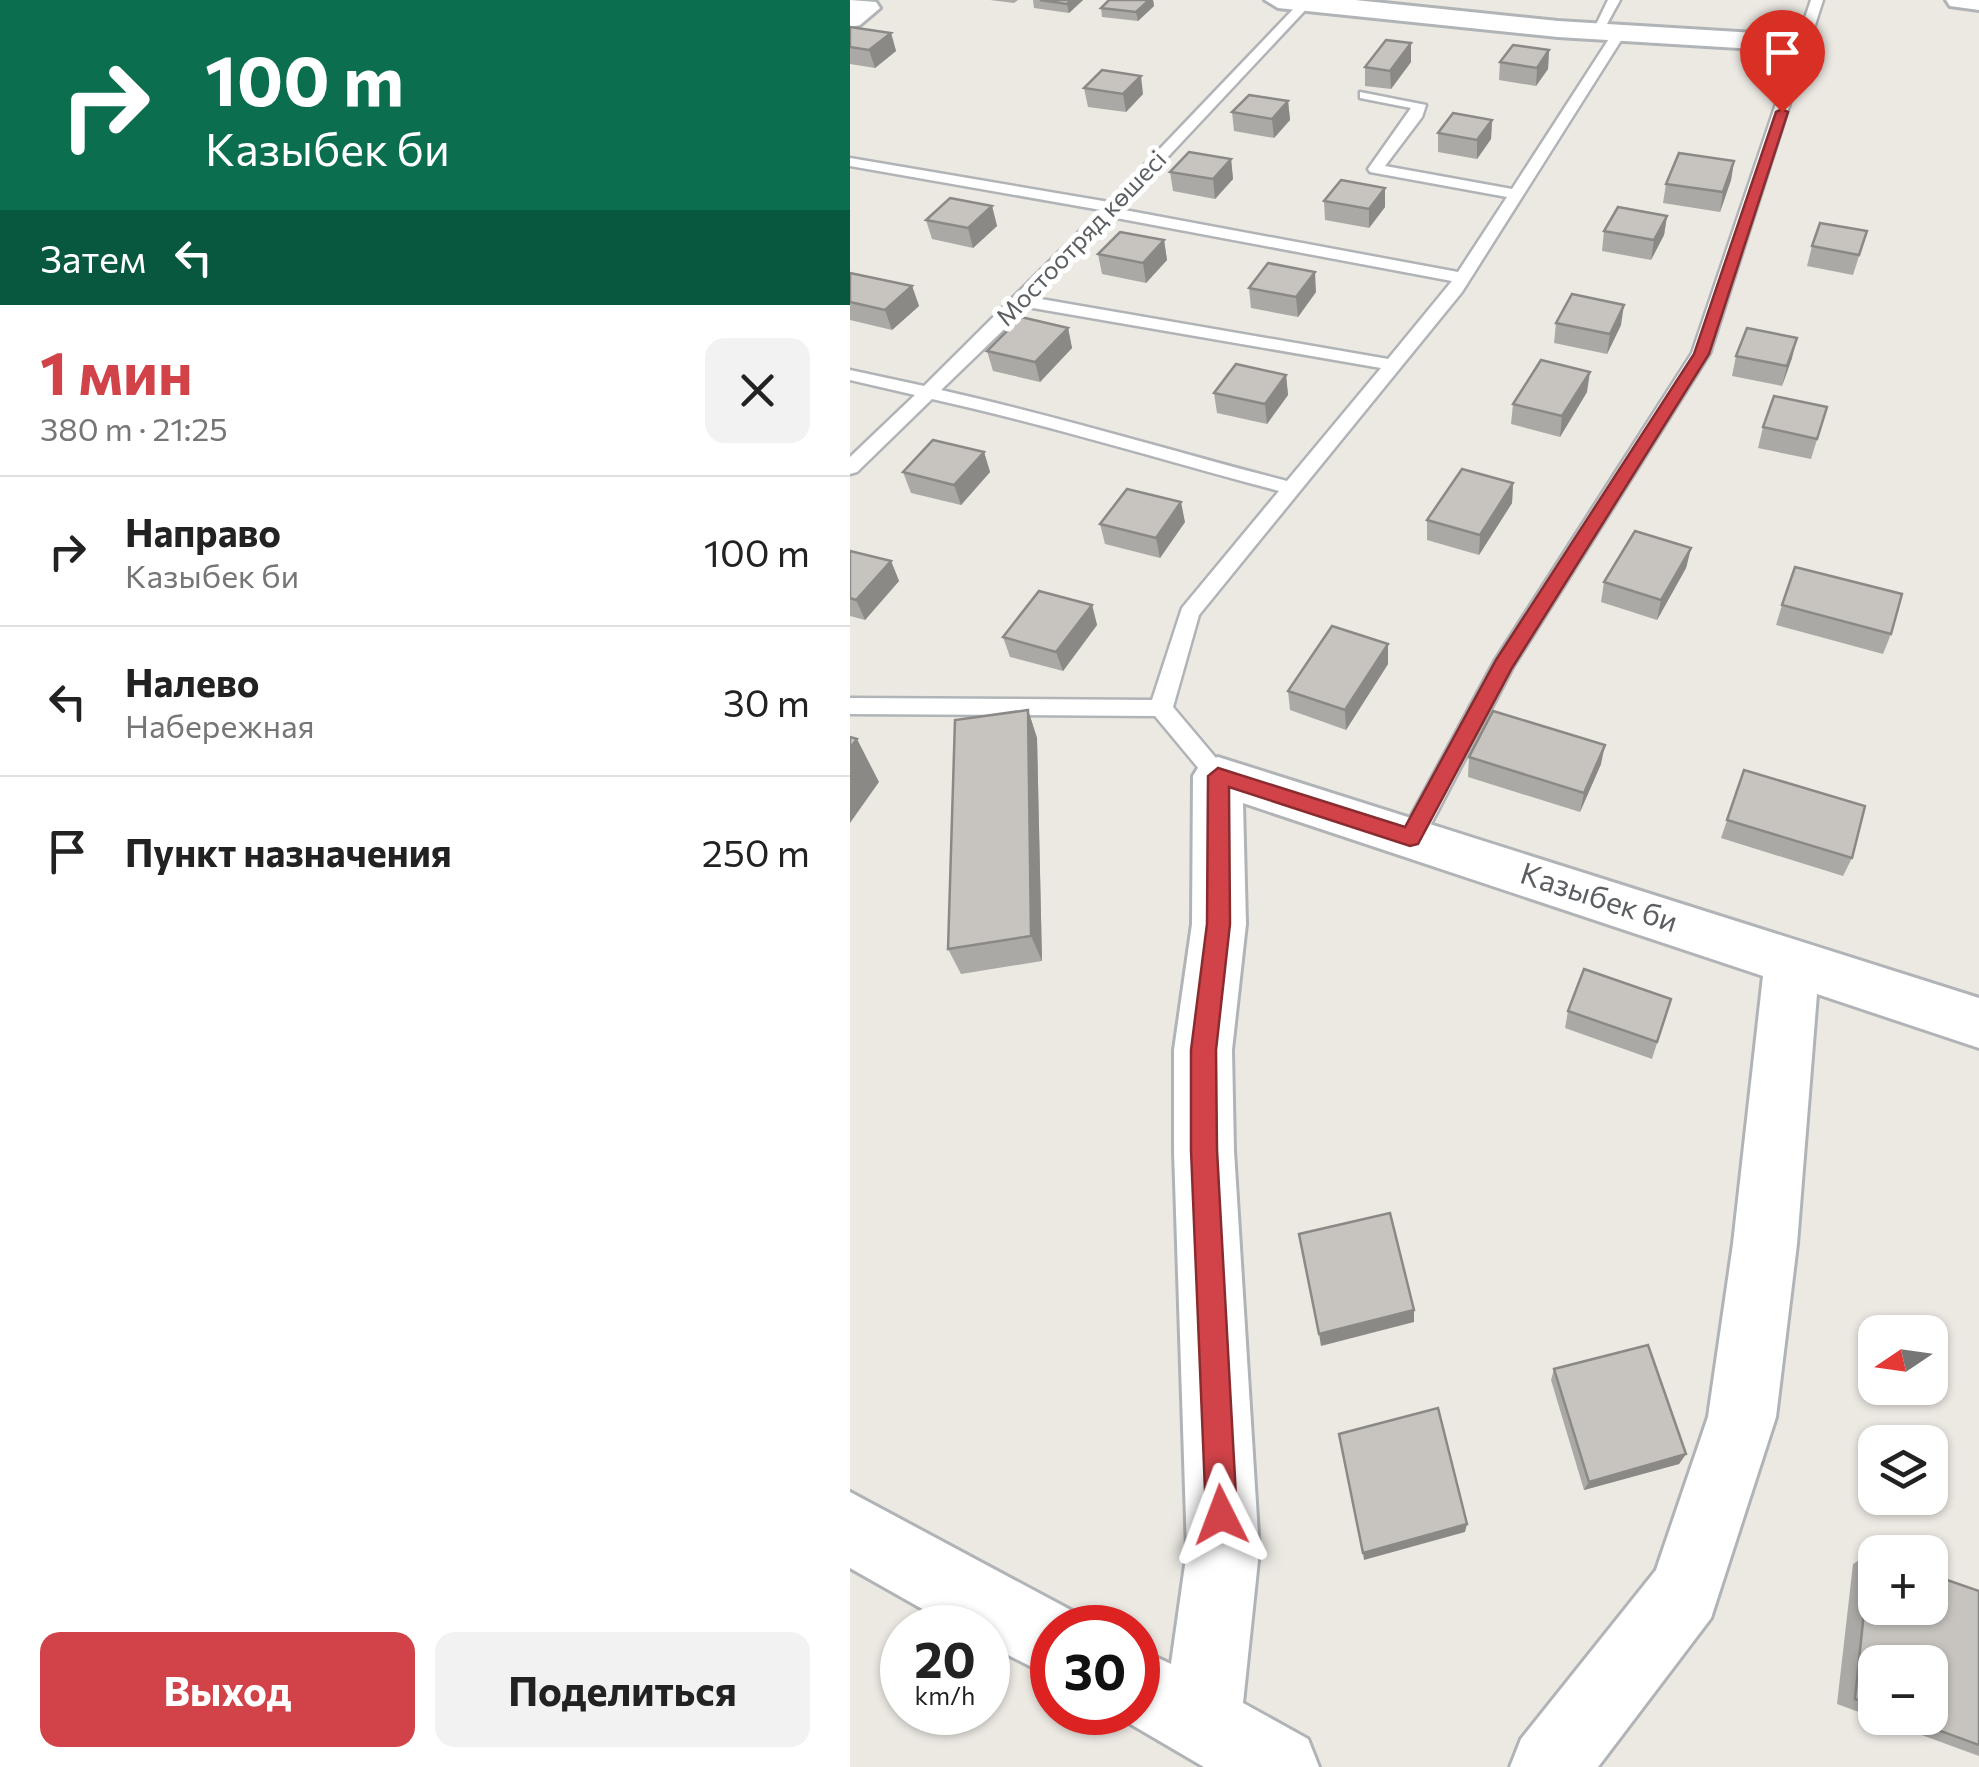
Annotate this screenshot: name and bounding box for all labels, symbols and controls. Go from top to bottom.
pin [1740,10,1825,113]
icon: arrive [1755,25,1810,80]
text: 100 m [205,35,404,120]
icon: right [40,40,170,170]
text: Казыбек би [205,120,450,175]
street label: Мостоотряд көшесі [989,143,1172,331]
icon: left [166,230,221,285]
text: Затем [40,234,146,281]
text: 1 мин [40,334,193,407]
button: close [705,338,810,443]
text: 380 m · 21:25 [40,408,228,448]
text: Направо [125,508,281,555]
icon: right [40,524,95,579]
text: 100 m [704,528,810,575]
text: Казыбек би [125,555,299,595]
text: Налево [125,658,259,705]
icon: left [40,674,95,729]
text: 30 m [723,678,810,725]
text: Набережная [125,705,314,745]
icon: arrive [40,824,95,879]
text: Пункт назначения [125,828,452,875]
text: 250 m [702,828,810,875]
street label: Казыбек би [1516,853,1683,938]
north arrow [1858,1315,1948,1405]
map controls [1858,1315,1948,1735]
button: layers [1858,1425,1948,1515]
position arrow [1169,1463,1273,1567]
button: + [1858,1535,1948,1625]
speed limit sign: 30 [1030,1605,1160,1735]
text: 20 [914,1627,976,1688]
button: Выход [40,1632,415,1747]
button: Поделиться [435,1632,810,1747]
button: − [1858,1645,1948,1735]
text: km/h [915,1680,975,1710]

